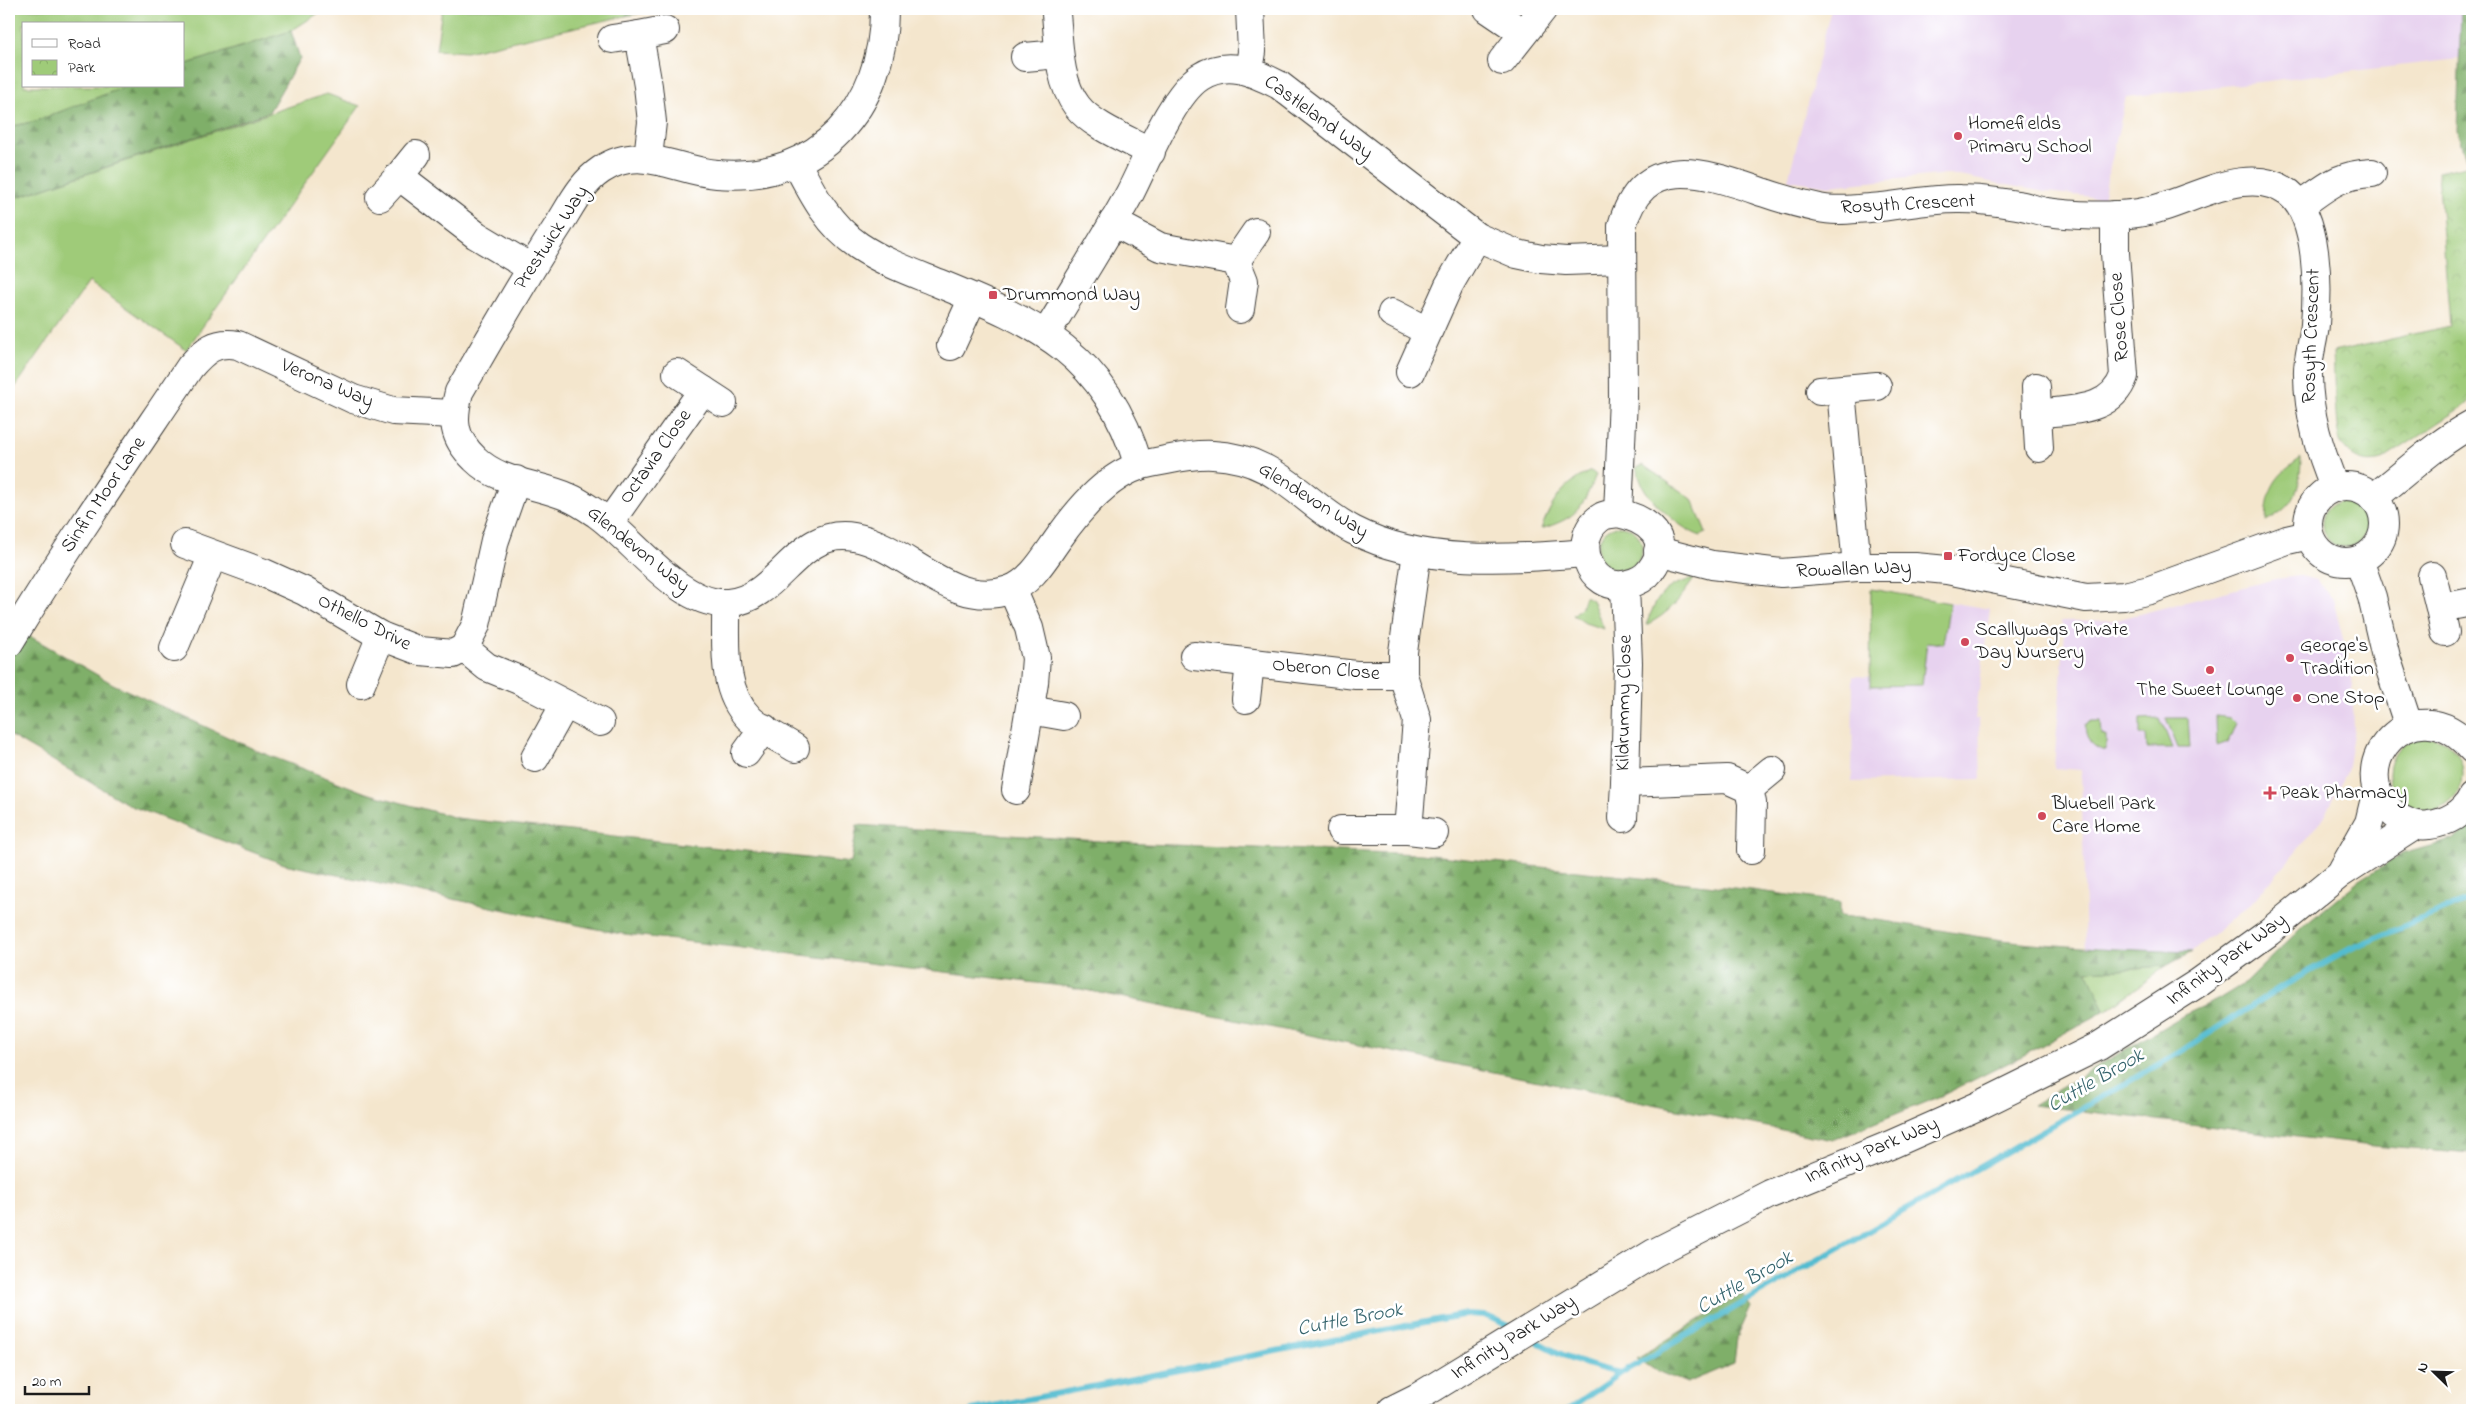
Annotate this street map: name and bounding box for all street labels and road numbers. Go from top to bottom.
street label: Castleland Way [1257,68,1379,168]
street label: Prestwick Way [507,180,597,296]
street label: Rosyth Crescent [1840,187,1976,223]
street label: Rosyth Crescent [2295,268,2329,404]
street label: Rose Close [2102,271,2138,363]
street label: Verona Way [275,351,378,417]
street label: Octavia Close [612,403,700,511]
street label: Sinfin Moor Lane [54,431,154,559]
street label: Glendevon Way [1252,455,1374,547]
street label: Glendevon Way [580,499,696,601]
street label: Rowallan Way [1796,553,1912,587]
street label: Othello Drive [312,587,416,659]
street label: Kildrummy Close [1609,634,1641,772]
street label: Oberon Close [1271,651,1381,689]
street label: Infinity Park Way [2161,906,2293,1014]
street label: Infinity Park Way [1801,1110,1943,1192]
street label: Infinity Park Way [1446,1288,1582,1388]

